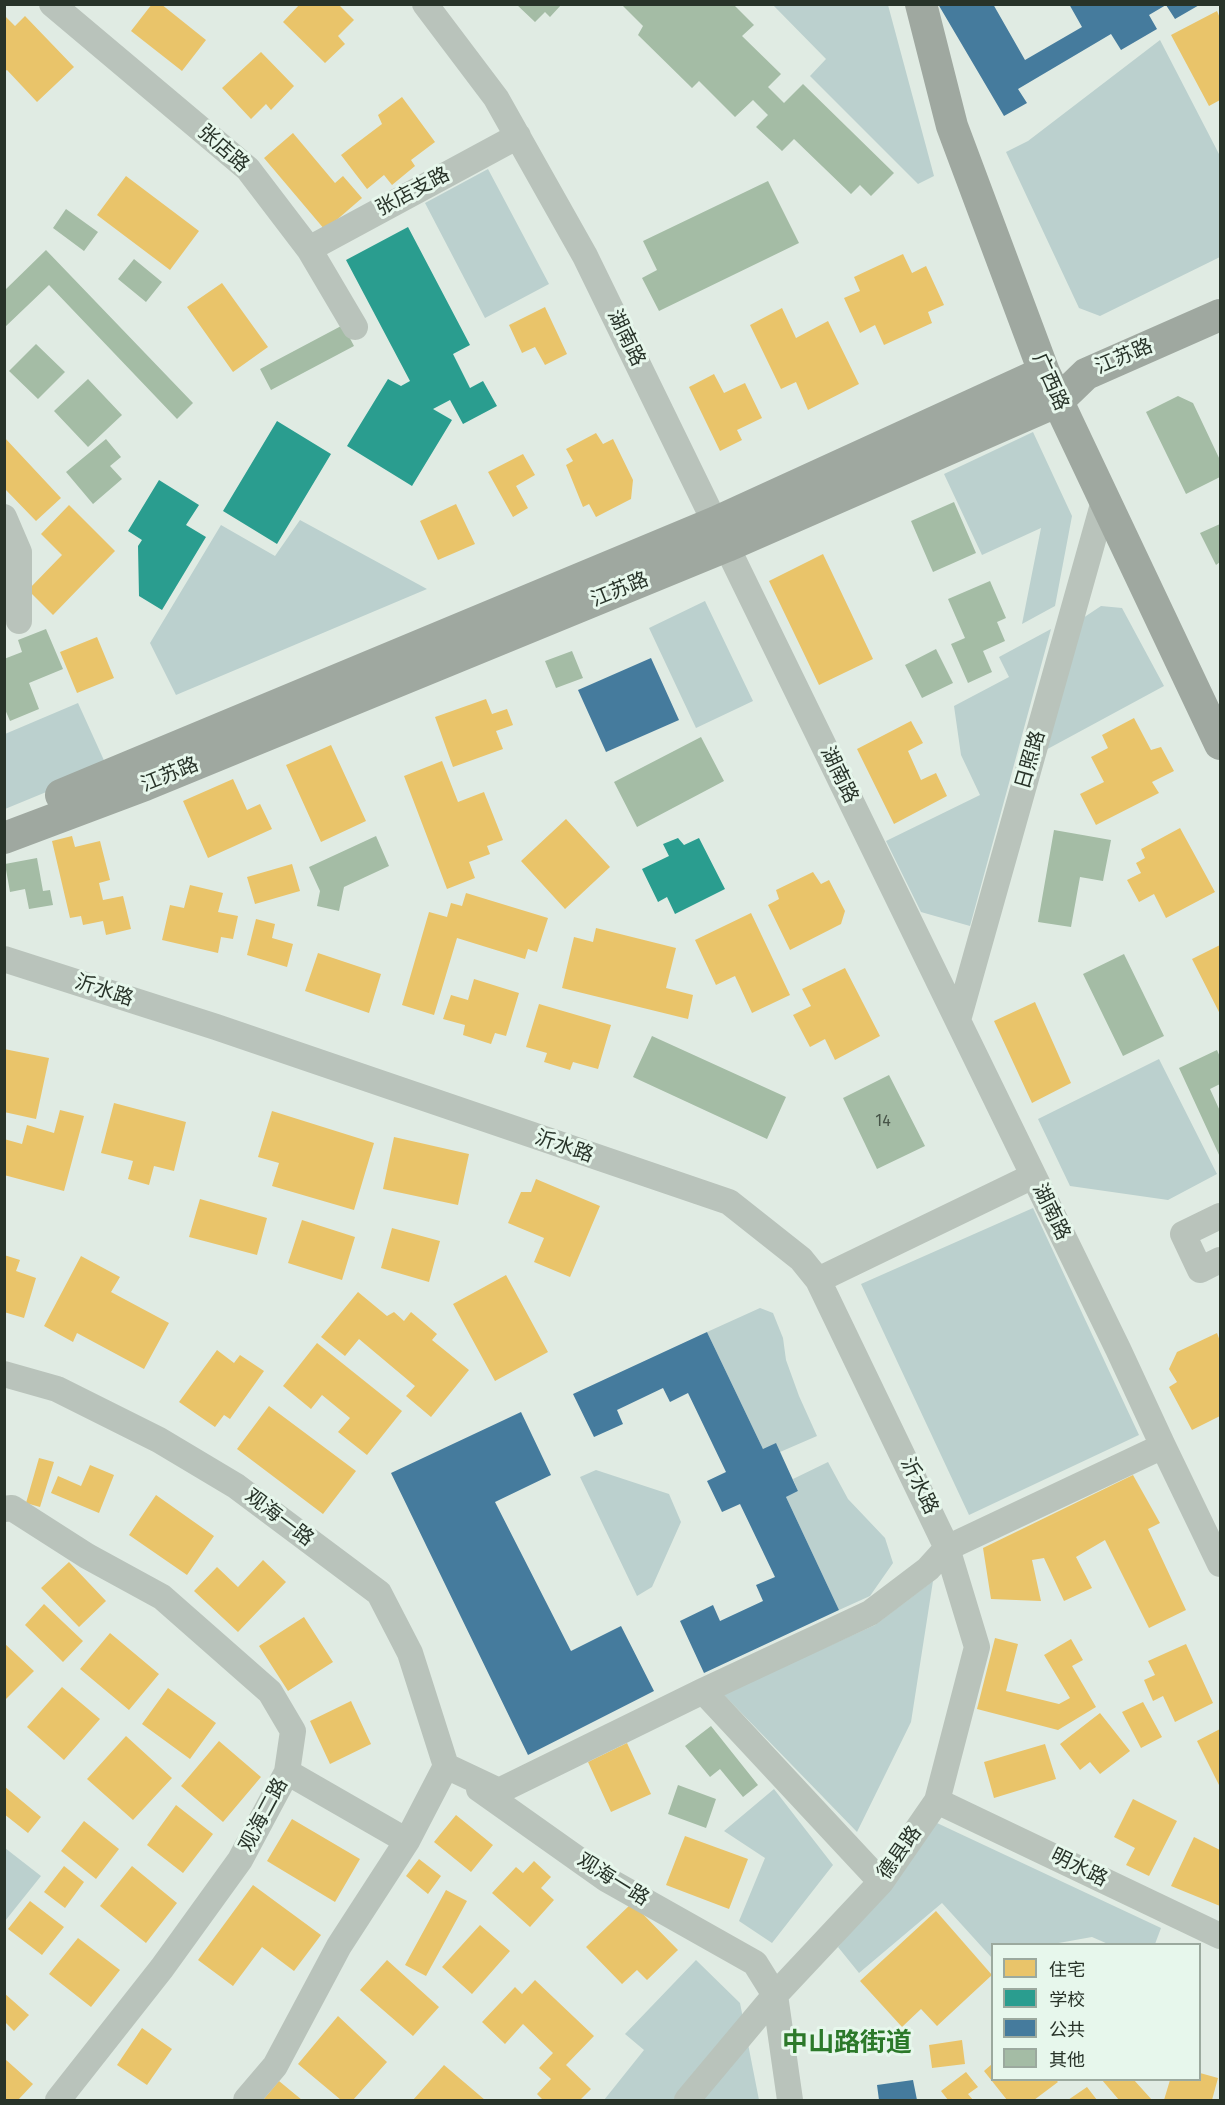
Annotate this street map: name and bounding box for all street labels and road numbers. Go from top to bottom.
street label: 张店路 [192,120,254,178]
street label: 张店支路 [372,163,454,221]
street label: 湖南路 [602,306,650,370]
street label: 江苏路 [1092,334,1156,380]
street label: 广西路 [1027,350,1073,414]
street label: 江苏路 [588,568,652,612]
street label: 日照路 [1011,728,1051,792]
street label: 湖南路 [815,743,863,807]
street label: 江苏路 [138,753,202,797]
street label: 沂水路 [72,970,136,1012]
street label: 沂水路 [532,1126,596,1168]
street label: 湖南路 [1027,1180,1075,1244]
street label: 沂水路 [895,1454,943,1518]
street label: 观海一路 [240,1484,318,1552]
street label: 观海二路 [235,1774,293,1856]
street label: 德县路 [873,1822,927,1884]
street label: 明水路 [1047,1844,1111,1892]
street label: 观海一路 [573,1849,653,1911]

